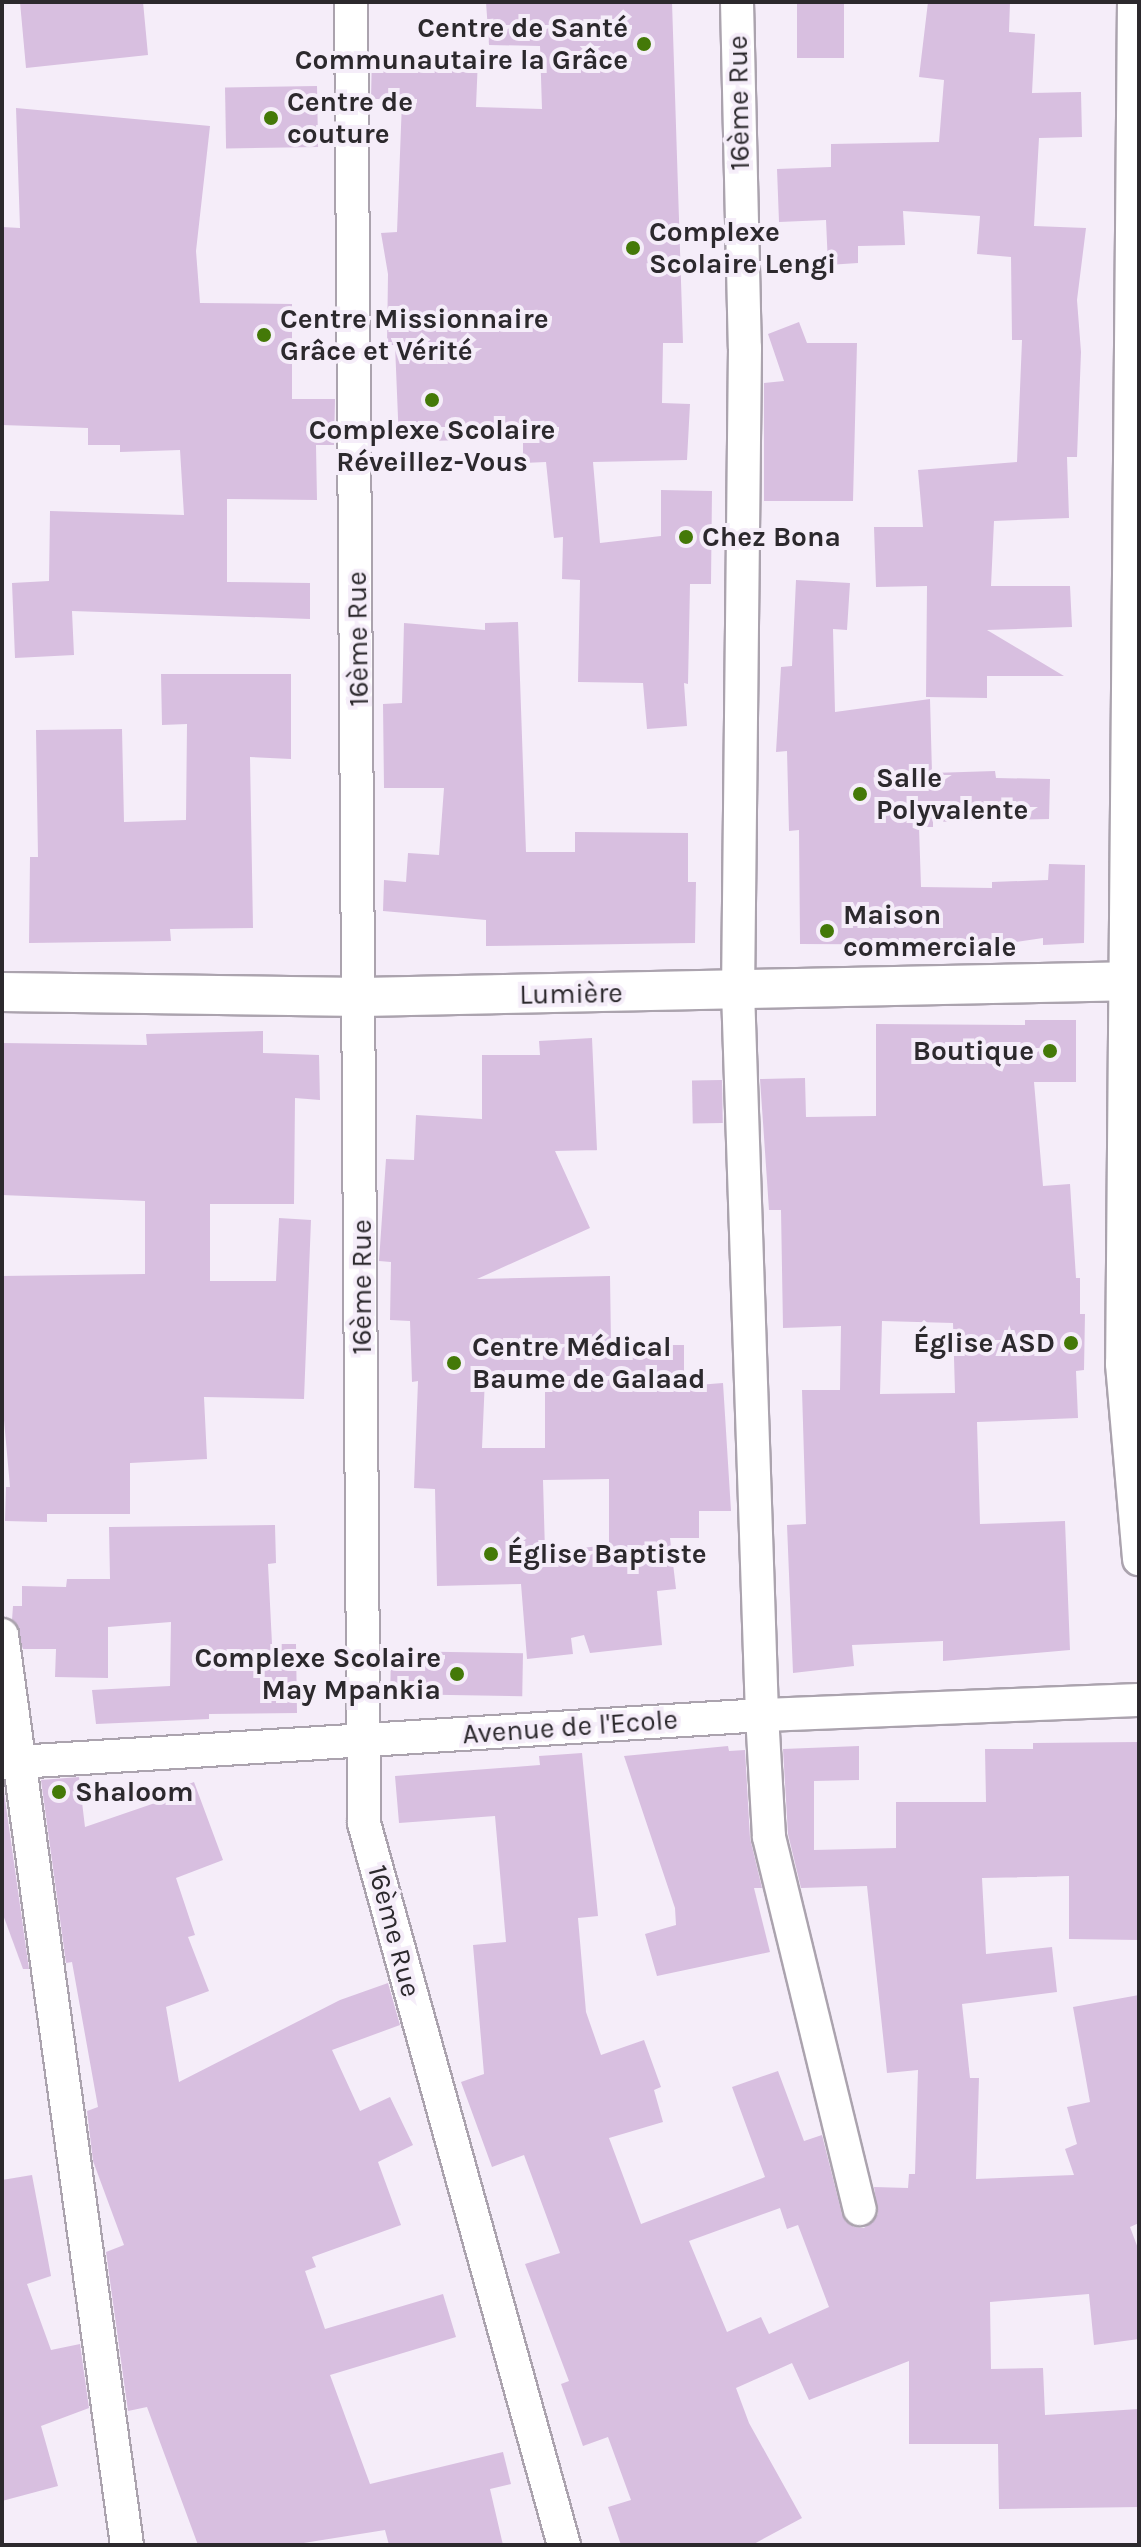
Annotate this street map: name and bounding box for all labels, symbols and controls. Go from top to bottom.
place label: Centre de Santé Communautaire la Grâce [295,11,628,77]
marker: Centre de Santé Communautaire la Grâce [635,35,653,53]
street label: 16ème Rue [721,35,757,171]
place label: Centre de couture [287,85,413,151]
marker: Centre de couture [262,109,280,127]
place label: Complexe Scolaire Lengi [649,215,836,281]
marker: Complexe Scolaire Lengi [624,239,642,257]
place label: Centre Missionnaire Grâce et Vérité [280,302,549,368]
marker: Centre Missionnaire Grâce et Vérité [255,326,273,344]
marker: Complexe Scolaire Réveillez-Vous [423,391,441,409]
place label: Complexe Scolaire Réveillez-Vous [309,413,555,479]
place label: Chez Bona [702,520,841,554]
marker: Chez Bona [677,528,695,546]
street label: 16ème Rue [340,571,376,707]
place label: Salle Polyvalente [876,761,1028,827]
marker: Salle Polyvalente [851,785,869,803]
place label: Maison commerciale [843,898,1016,964]
marker: Maison commerciale [818,922,836,940]
street label: Lumière [519,976,623,1012]
place label: Boutique [913,1034,1034,1068]
marker: Boutique [1041,1042,1059,1060]
street label: 16ème Rue [345,1219,379,1355]
place label: Église ASD [913,1326,1055,1360]
place label: Centre Médical Baume de Galaad [472,1330,706,1396]
marker: Église ASD [1062,1334,1080,1352]
marker: Centre Médical Baume de Galaad [443,1352,465,1374]
place label: Église Baptiste [507,1537,707,1571]
marker: Église Baptiste [482,1545,500,1563]
place label: Complexe Scolaire May Mpankia [195,1641,441,1707]
marker: Complexe Scolaire May Mpankia [448,1665,466,1683]
street label: Avenue de l'Ecole [461,1703,679,1751]
place label: Shaloom [75,1775,193,1809]
marker: Shaloom [50,1783,68,1801]
street label: 16ème Rue [360,1861,428,2001]

